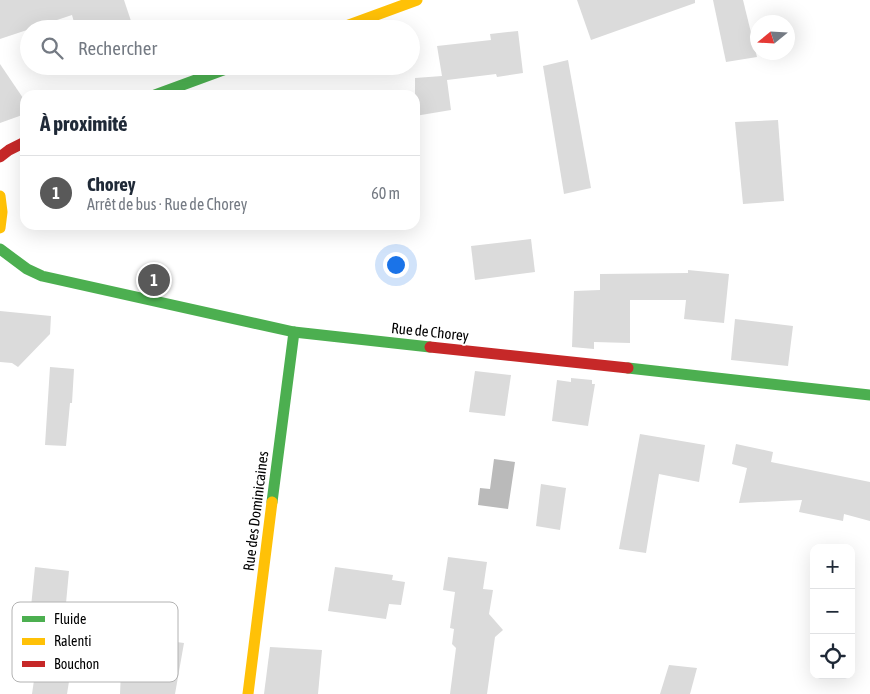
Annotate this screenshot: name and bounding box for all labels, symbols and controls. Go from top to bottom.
north arrow [750,15,795,60]
search box [20,20,420,75]
icon: search [38,34,66,62]
text: Rechercher [78,37,157,59]
text: À proximité [40,111,128,135]
text: Chorey [87,173,136,195]
text: 1 [52,184,60,202]
text: 60 m [371,184,400,202]
text: Arrêt de bus · Rue de Chorey [87,195,247,213]
your location [383,252,409,278]
pin: 1 [138,261,170,299]
street label: Rue de Chorey [390,319,470,344]
street label: Rue des Dominicaines [240,450,271,572]
map controls [810,544,855,679]
button: + [810,544,855,589]
button: − [810,589,855,634]
legend [12,602,178,682]
text: Fluide [54,611,86,627]
text: Ralenti [54,633,91,649]
button: locate [810,634,855,679]
text: Bouchon [54,656,99,672]

